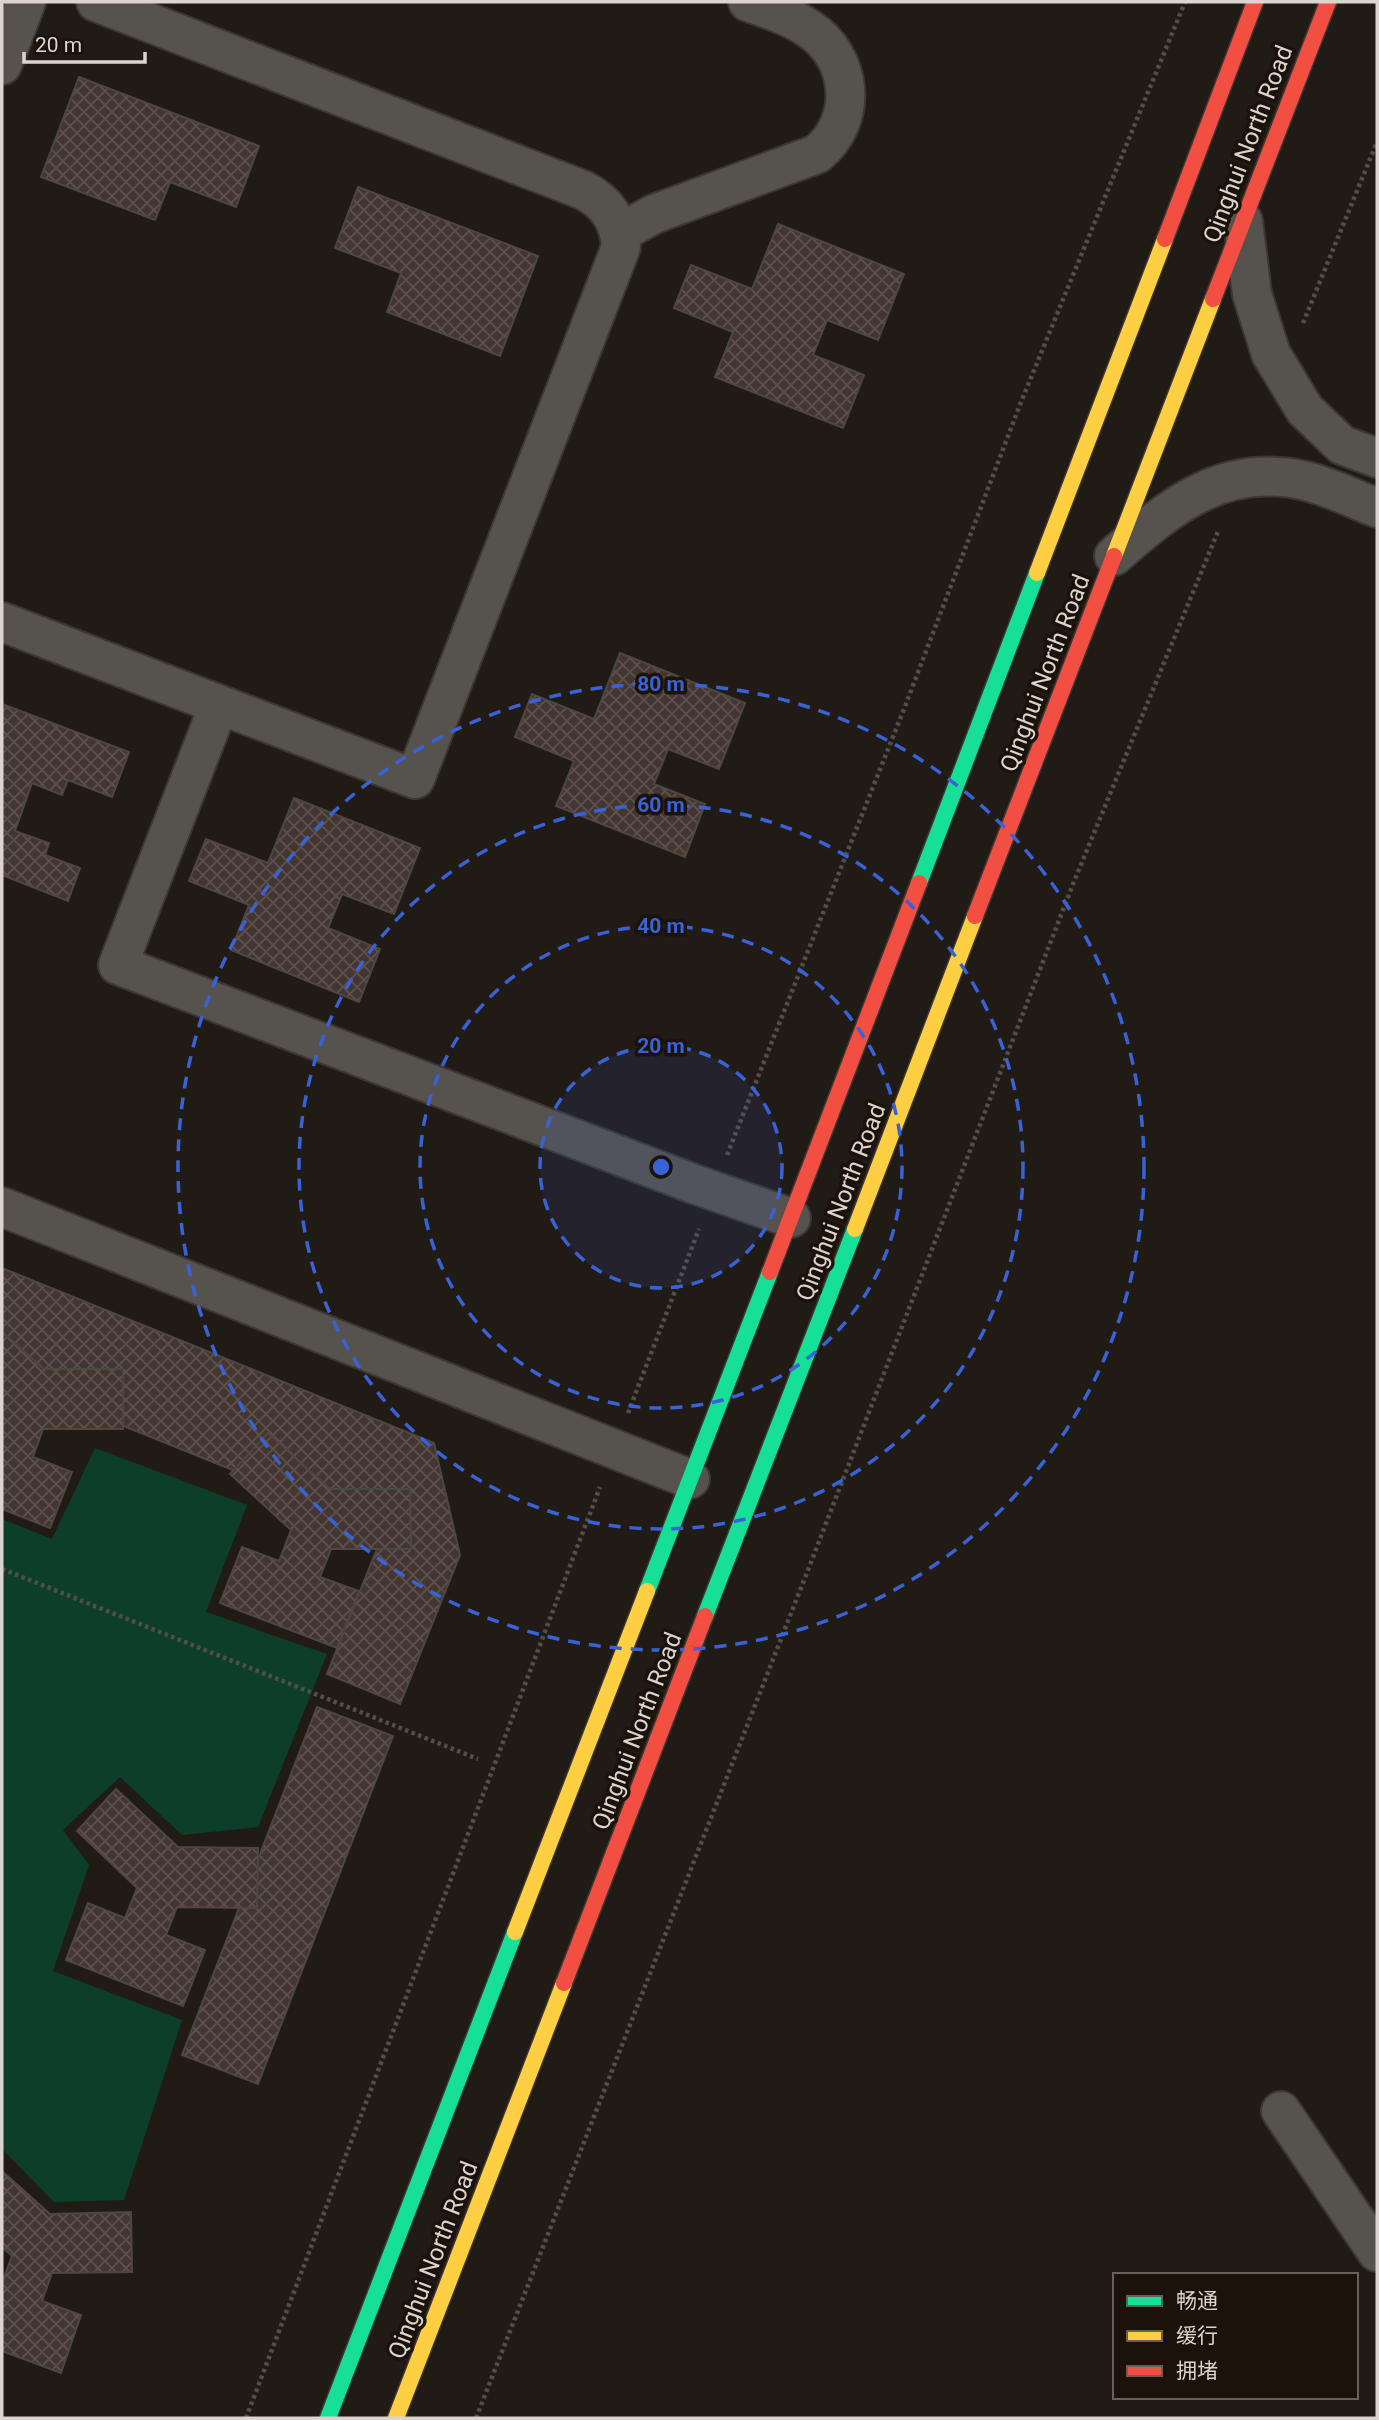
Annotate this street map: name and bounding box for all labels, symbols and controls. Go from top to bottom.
scale bar [24,21,145,65]
text: 20 m [35,33,82,57]
street label: Qinghui North Road [1197,41,1299,247]
street label: Qinghui North Road [994,570,1096,776]
text: 80 m [637,672,685,696]
text: 60 m [637,793,685,817]
text: 40 m [637,914,685,938]
text: 20 m [637,1034,685,1058]
street label: Qinghui North Road [790,1099,892,1305]
centre of rings [649,1155,673,1179]
street label: Qinghui North Road [586,1628,688,1834]
street label: Qinghui North Road [382,2157,484,2363]
legend [1113,2273,1358,2399]
text: 畅通 [1176,2289,1218,2313]
text: 缓行 [1176,2324,1218,2348]
text: 拥堵 [1176,2359,1218,2383]

